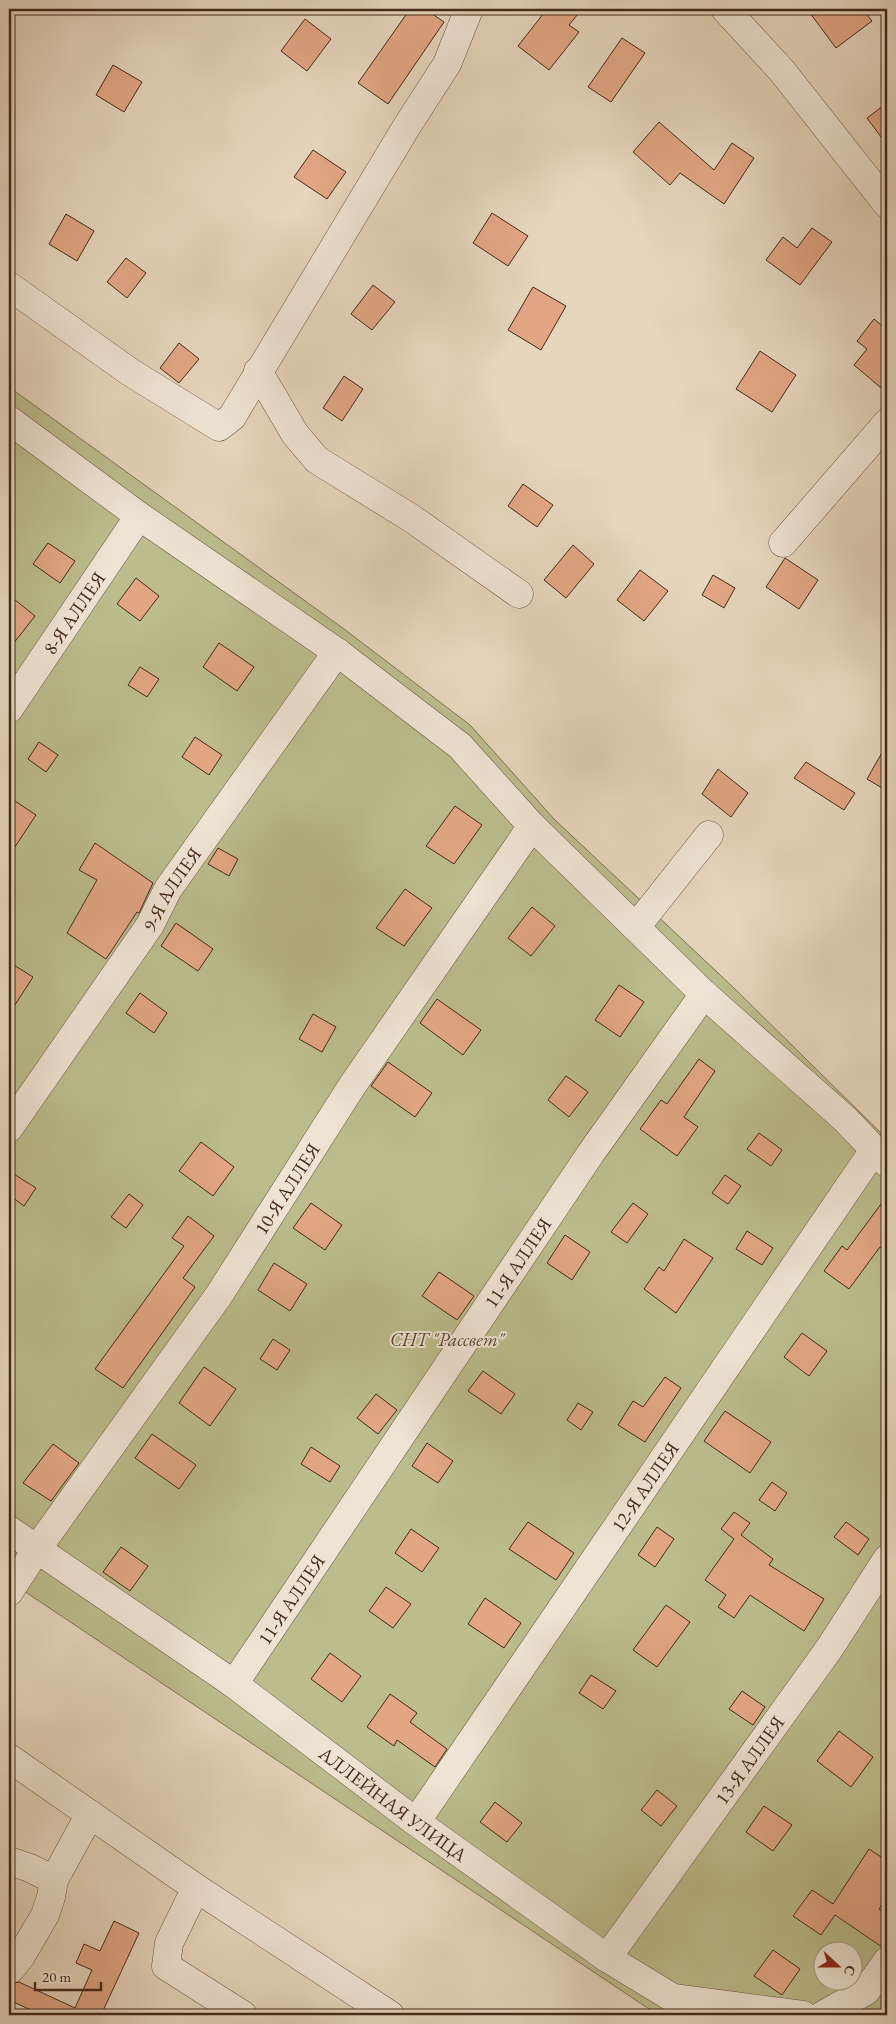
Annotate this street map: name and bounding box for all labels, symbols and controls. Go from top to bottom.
street label: 8-Я АЛЛЕЯ [37,566,111,659]
street label: 9-Я АЛЛЕЯ [137,842,207,937]
street label: 10-Я АЛЛЕЯ [248,1138,325,1239]
street label: 11-Я АЛЛЕЯ [478,1212,557,1312]
park label: СНТ "Рассвет" [390,1327,506,1352]
street label: 12-Я АЛЛЕЯ [605,1436,684,1536]
street label: 11-Я АЛЛЕЯ [252,1549,330,1649]
street label: 13-Я АЛЛЕЯ [709,1710,790,1809]
street label: АЛЛЕЙНАЯ УЛИЦА [313,1740,473,1868]
north arrow [814,1942,864,1992]
scale bar [35,1959,101,1991]
text: С [840,1963,860,1979]
text: 20 m [42,1967,71,1986]

